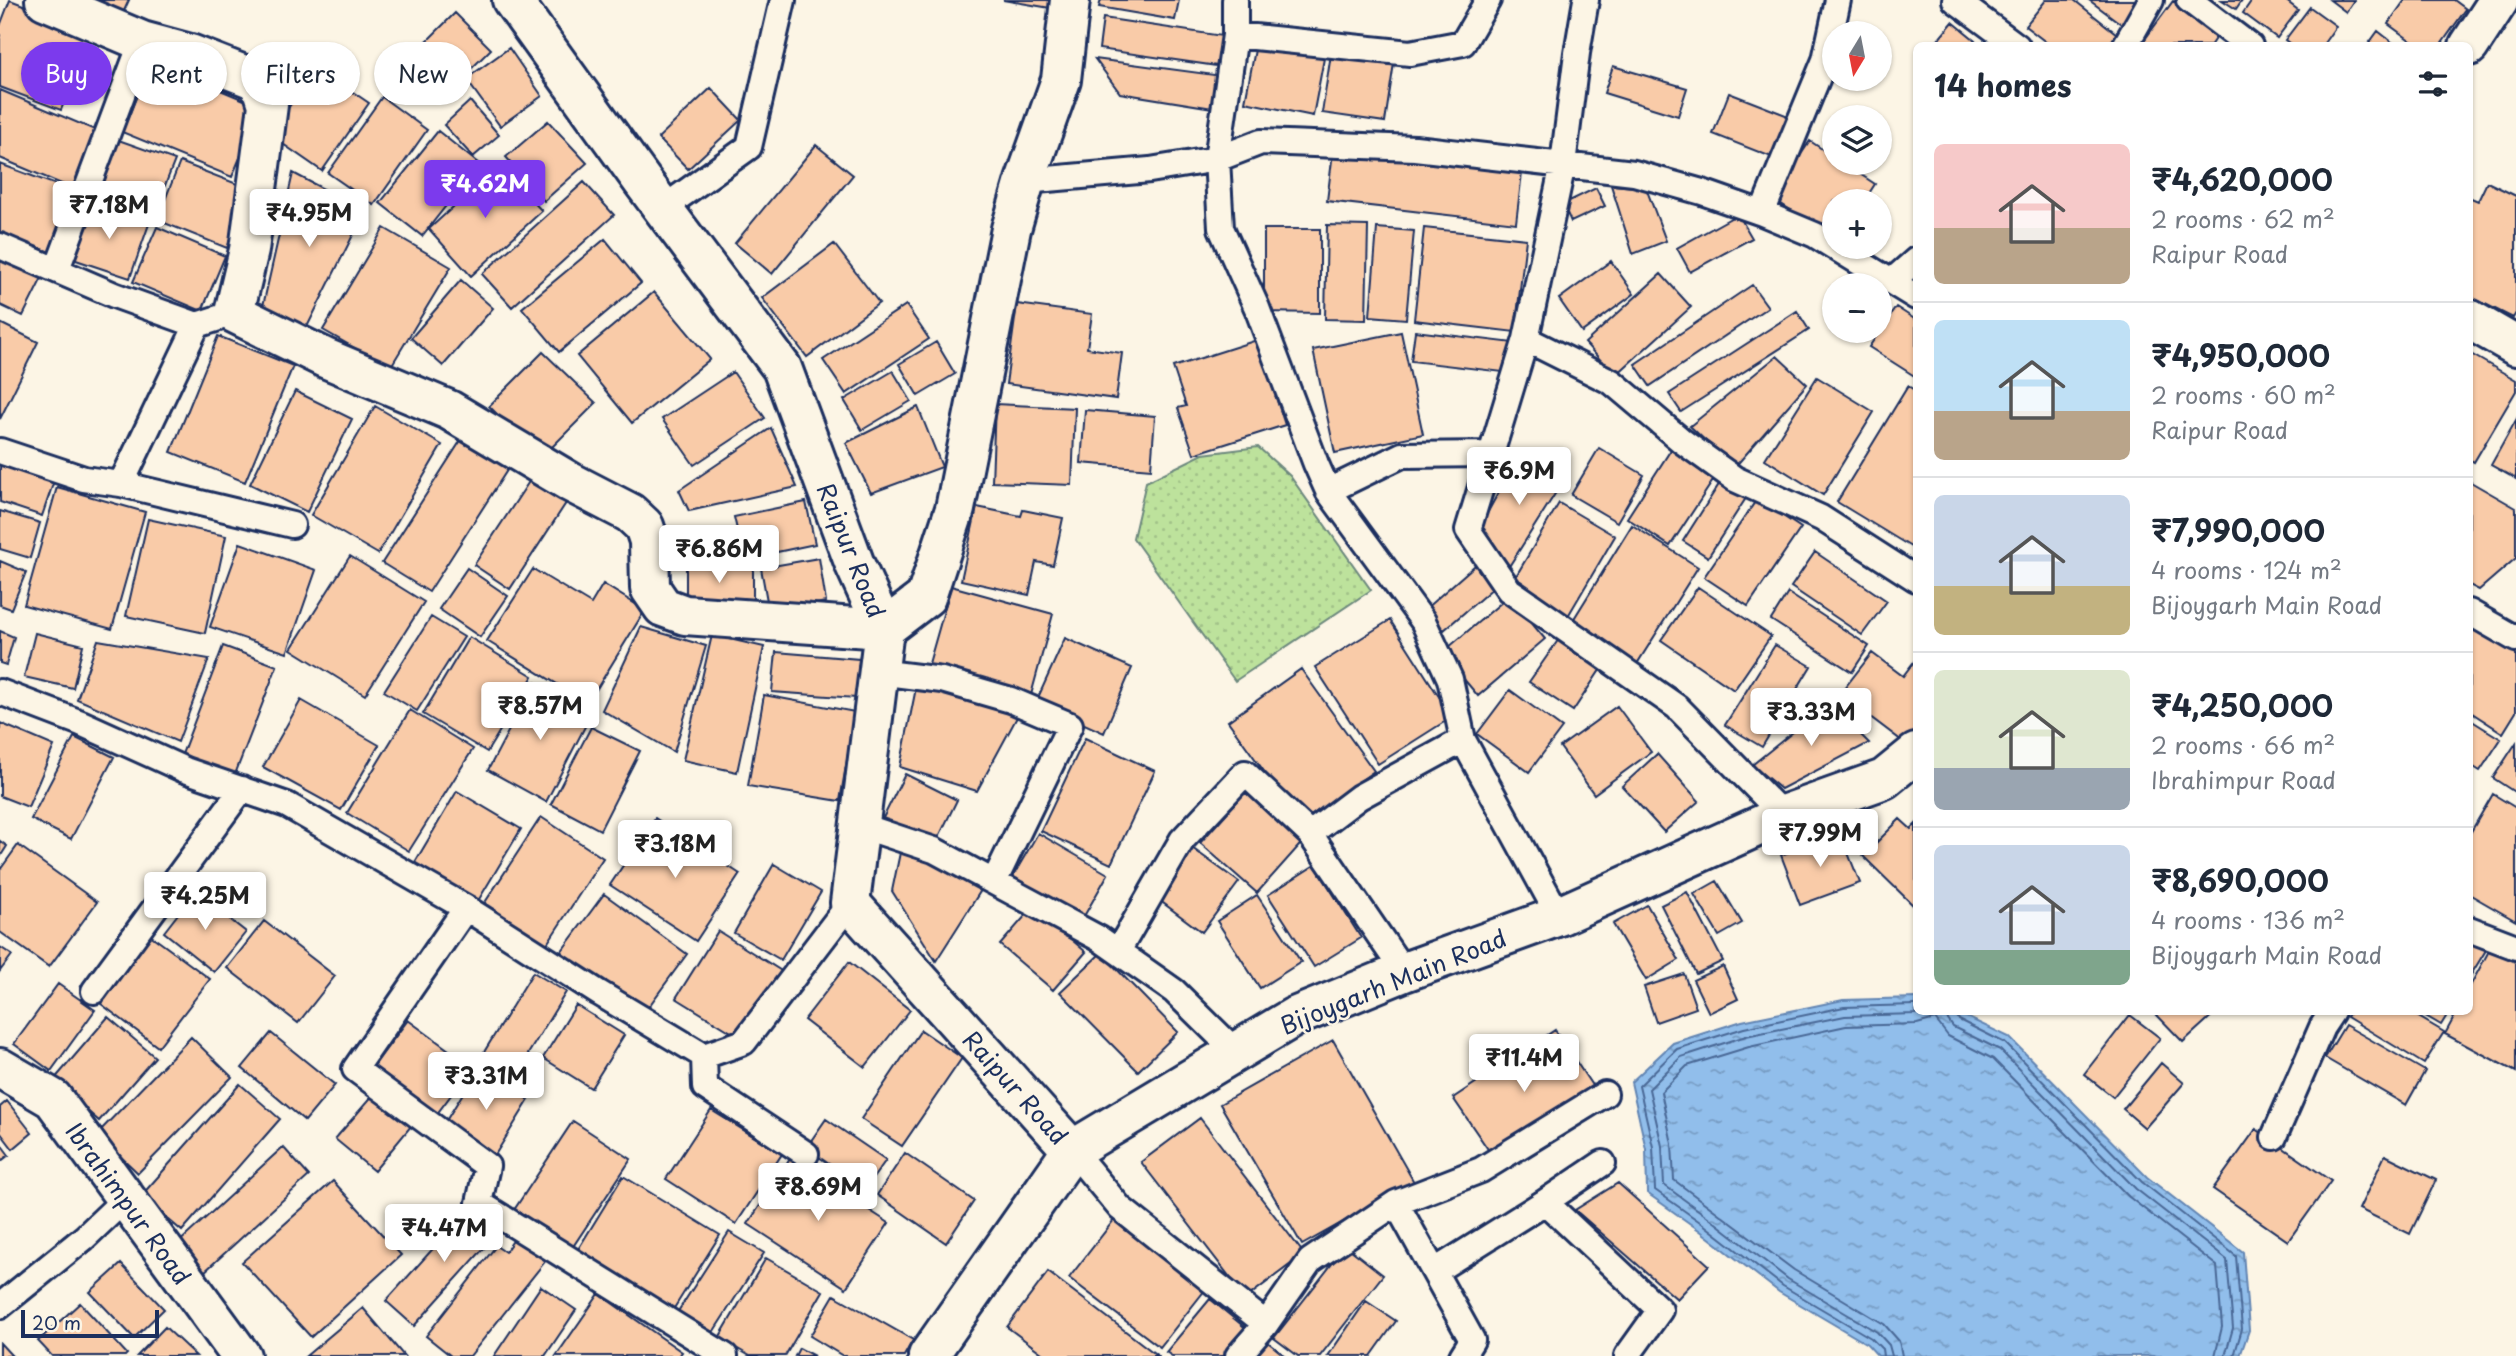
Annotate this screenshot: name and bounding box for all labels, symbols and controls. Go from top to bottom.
north arrow [1822,21,1892,91]
map controls [1822,21,1892,343]
chip: Buy [21,42,112,105]
chip: Rent [126,42,227,105]
chip: Filters [241,42,360,105]
chip: New [374,42,472,105]
text: 14 homes [1934,62,2072,107]
icon: filters [2414,65,2452,103]
button: layers [1822,105,1892,175]
text: ₹4,620,000 [2151,156,2333,201]
pin: ₹4.62M [428,160,542,220]
text: ₹4.62M [440,165,530,200]
icon: home [1990,172,2074,256]
pin: ₹7.18M [52,182,166,241]
text: ₹7.18M [69,186,149,221]
button: + [1822,189,1892,259]
pin: ₹4.95M [252,190,366,249]
text: ₹4.95M [266,194,352,229]
text: 2 rooms · 62 m² [2151,201,2335,236]
text: Raipur Road [2151,236,2288,271]
button: − [1822,273,1892,343]
text: ₹4,950,000 [2151,332,2330,377]
icon: home [1990,348,2074,432]
text: 2 rooms · 60 m² [2151,377,2336,412]
text: Raipur Road [2151,412,2288,447]
pin: ₹6.9M [1470,448,1568,507]
text: ₹6.9M [1483,452,1555,487]
street label: Raipur Road [809,477,895,623]
text: ₹7,990,000 [2151,507,2325,552]
icon: home [1990,523,2074,607]
pin: ₹6.86M [662,526,776,585]
text: ₹6.86M [675,530,763,565]
text: 4 rooms · 124 m² [2151,552,2342,587]
text: Bijoygarh Main Road [2151,587,2382,622]
pin: ₹8.57M [483,682,597,742]
text: ₹4,250,000 [2151,682,2333,727]
text: ₹8.57M [497,687,583,722]
pin: ₹3.33M [1754,688,1868,748]
text: ₹3.33M [1766,693,1856,728]
icon: home [1990,698,2074,782]
text: 2 rooms · 66 m² [2151,727,2335,762]
text: Ibrahimpur Road [2151,762,2336,797]
pin: ₹7.99M [1763,810,1877,869]
text: ₹7.99M [1778,814,1862,849]
pin: ₹3.18M [618,820,732,880]
text: ₹3.18M [634,825,716,860]
text: ₹8,690,000 [2151,857,2329,902]
pin: ₹4.25M [148,872,262,932]
icon: home [1990,873,2074,957]
text: ₹4.25M [160,877,250,912]
text: 4 rooms · 136 m² [2151,902,2345,937]
street label: Bijoygarh Main Road [1274,919,1512,1043]
text: Bijoygarh Main Road [2151,937,2382,972]
street label: Raipur Road [955,1022,1077,1152]
pin: ₹11.4M [1467,1034,1581,1094]
text: ₹11.4M [1485,1039,1563,1074]
pin: ₹3.31M [429,1052,543,1112]
text: ₹3.31M [444,1057,528,1092]
street label: Ibrahimpur Road [58,1114,200,1292]
pin: ₹8.69M [761,1164,875,1223]
text: ₹8.69M [774,1168,862,1203]
pin: ₹4.47M [387,1204,501,1264]
text: ₹4.47M [401,1209,487,1244]
scale bar [21,1307,159,1339]
text: 20 m [32,1308,81,1336]

